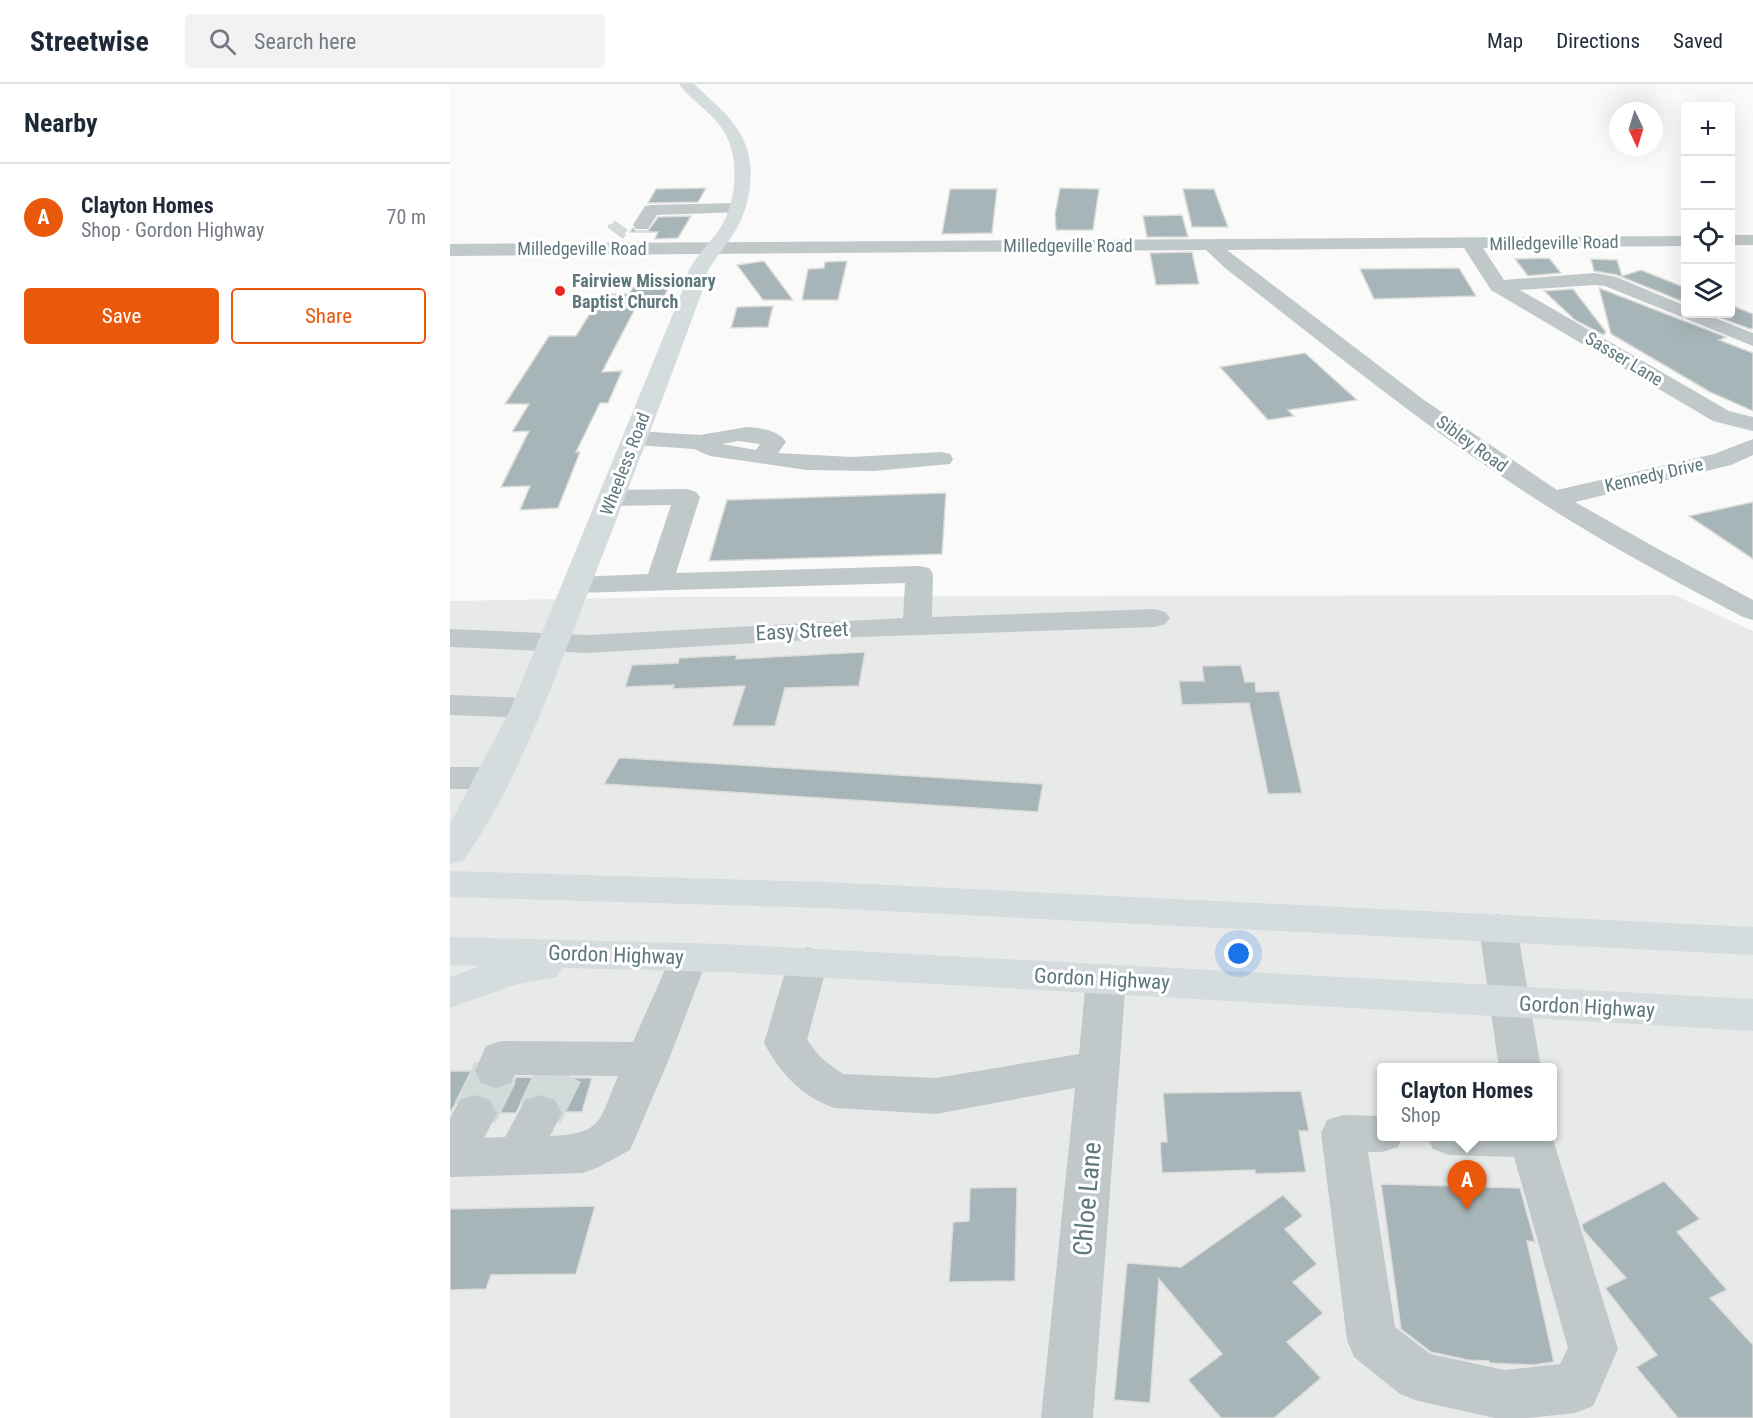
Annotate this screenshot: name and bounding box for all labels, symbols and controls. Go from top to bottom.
search box [185,14,605,68]
text: Streetwise [30,25,149,58]
icon: search [206,25,239,58]
text: Search here [254,29,356,54]
text: Map [1487,29,1523,53]
text: Directions [1556,29,1640,53]
text: Saved [1673,29,1723,53]
north arrow [1609,102,1663,156]
map controls [1681,102,1735,318]
button: + [1681,102,1735,156]
text: Nearby [24,108,98,138]
button: − [1681,156,1735,210]
text: Clayton Homes [81,193,214,218]
text: A [38,205,49,229]
text: 70 m [387,205,426,229]
button: locate [1681,210,1735,264]
text: Shop · Gordon Highway [81,218,264,242]
street label: Milledgeville Road [1489,231,1619,254]
street label: Milledgeville Road [1003,235,1133,256]
street label: Milledgeville Road [517,238,647,259]
button: layers [1681,264,1735,318]
place label: Fairview Missionary Baptist Church [572,270,716,312]
marker: Fairview Missionary Baptist Church [553,284,567,298]
button: Save [24,288,219,344]
button: Share [231,288,426,344]
street label: Sasser Lane [1582,327,1667,390]
street label: Wheeless Road [595,409,654,518]
street label: Sibley Road [1433,411,1512,476]
street label: Kennedy Drive [1603,453,1705,496]
street label: Easy Street [755,617,849,645]
your location [1224,939,1253,968]
street label: Gordon Highway [548,941,684,969]
street label: Gordon Highway [1034,963,1171,995]
street label: Gordon Highway [1519,991,1656,1023]
popup [1377,1063,1557,1141]
text: Clayton Homes [1401,1078,1533,1103]
text: Shop [1401,1103,1441,1127]
street label: Chloe Lane [1067,1141,1107,1257]
pin: A [1448,1160,1486,1210]

